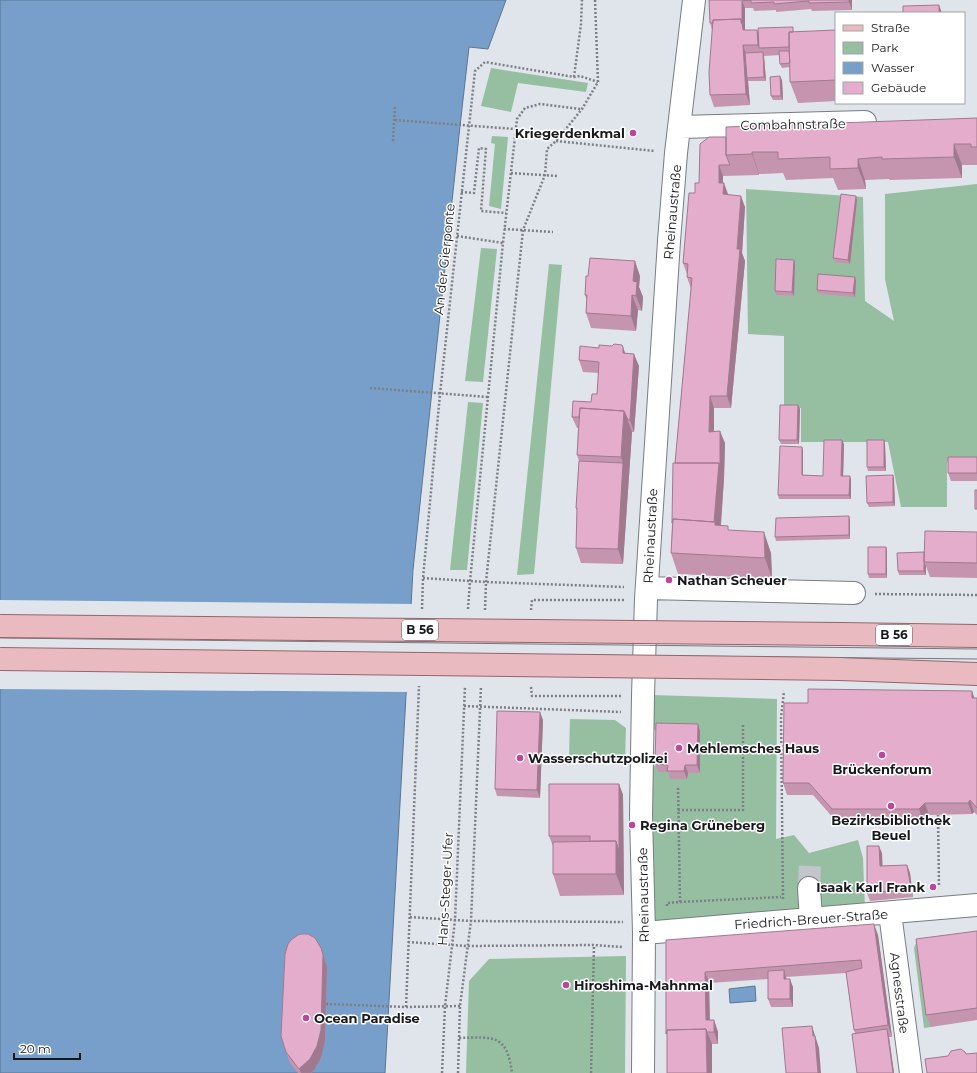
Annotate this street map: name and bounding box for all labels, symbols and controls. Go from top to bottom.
legend [835,12,965,104]
text: Straße [871,20,910,35]
text: Park [871,40,899,55]
text: Wasser [871,60,915,75]
text: Gebäude [871,80,926,95]
street label: Combahnstraße [740,115,846,133]
place label: Kriegerdenkmal [515,125,625,141]
marker: Kriegerdenkmal [628,128,638,138]
street label: Rheinaustraße [660,164,684,260]
street label: An der Gierponte [430,202,458,316]
street label: Rheinaustraße [640,488,660,584]
place label: Nathan Scheuer [677,572,787,588]
marker: Nathan Scheuer [664,575,674,585]
road number: B 56 [402,620,438,640]
road number: B 56 [876,625,912,645]
place label: Mehlemsches Haus [687,740,819,756]
marker: Mehlemsches Haus [674,743,684,753]
place label: Wasserschutzpolizei [528,750,668,766]
marker: Brückenforum [877,750,887,760]
marker: Wasserschutzpolizei [515,753,525,763]
place label: Brückenforum [832,761,932,777]
marker: Bezirksbibliothek Beuel [886,801,896,811]
place label: Bezirksbibliothek Beuel [831,812,951,843]
place label: Regina Grüneberg [640,817,765,833]
marker: Regina Grüneberg [627,820,637,830]
street label: Hans-Steger-Ufer [434,832,456,946]
street label: Rheinaustraße [634,847,652,943]
place label: Isaak Karl Frank [816,879,925,895]
marker: Isaak Karl Frank [928,882,938,892]
street label: Friedrich-Breuer-Straße [734,906,889,932]
street label: Agnesstraße [887,951,913,1035]
place label: Hiroshima-Mahnmal [574,977,713,993]
marker: Hiroshima-Mahnmal [561,980,571,990]
place label: Ocean Paradise [314,1010,420,1026]
marker: Ocean Paradise [301,1013,311,1023]
scale bar [14,1035,80,1061]
text: 20 m [20,1041,51,1056]

